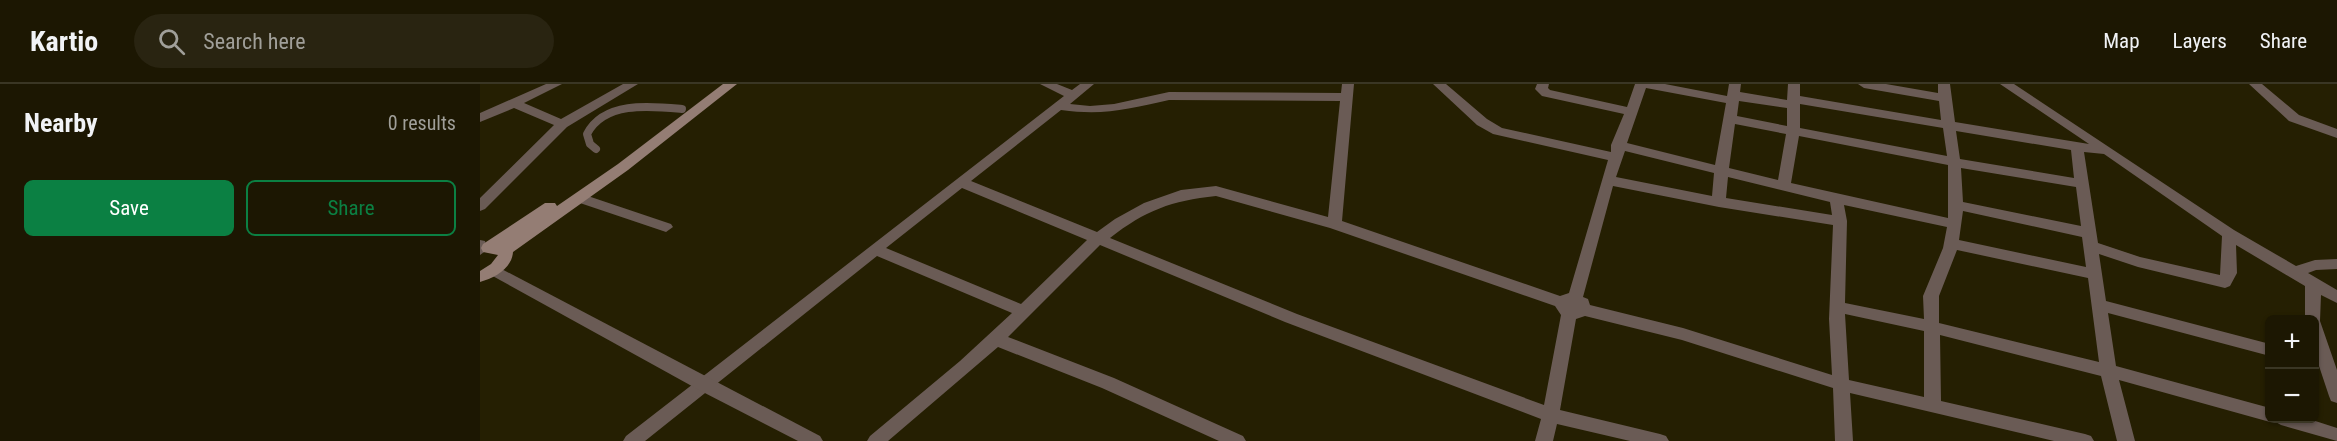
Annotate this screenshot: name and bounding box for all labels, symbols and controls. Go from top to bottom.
search box [134,14,554,68]
text: Kartio [30,25,98,58]
icon: search [155,25,188,58]
text: Search here [203,29,306,54]
text: Map [2103,29,2140,53]
text: Layers [2173,29,2227,53]
text: Share [2260,29,2307,53]
text: Nearby [24,108,98,138]
text: 0 results [388,111,456,135]
button: Save [24,180,234,236]
button: Share [246,180,456,236]
map controls [2265,315,2319,423]
button: + [2265,315,2319,369]
button: − [2265,369,2319,423]

